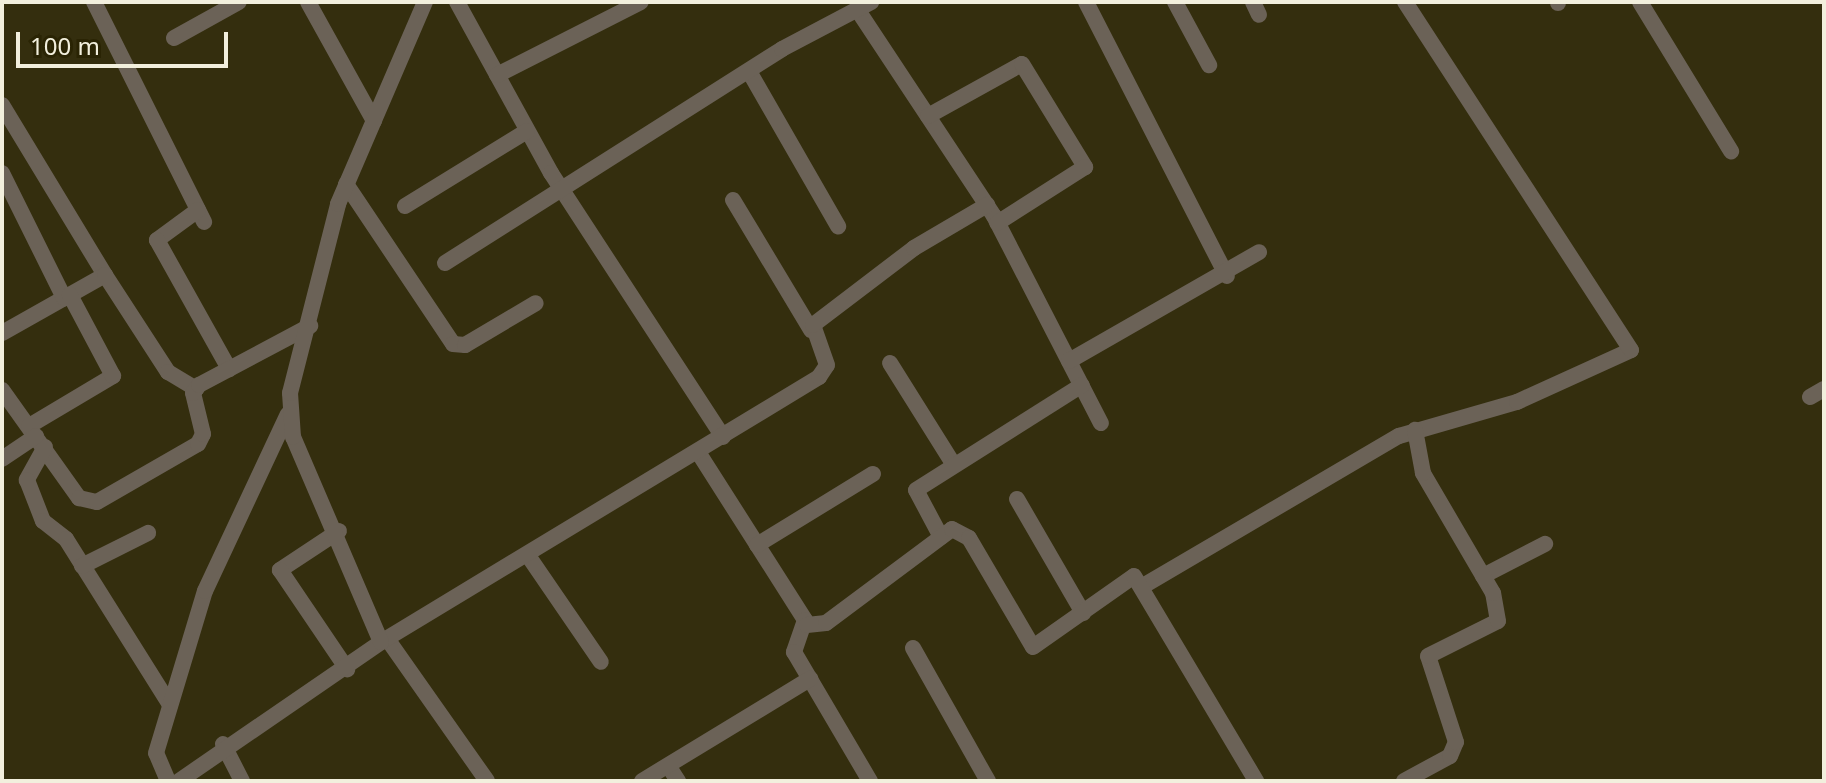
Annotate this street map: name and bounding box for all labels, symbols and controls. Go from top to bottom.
scale bar [20,16,232,66]
text: 100 m [30,29,100,62]

